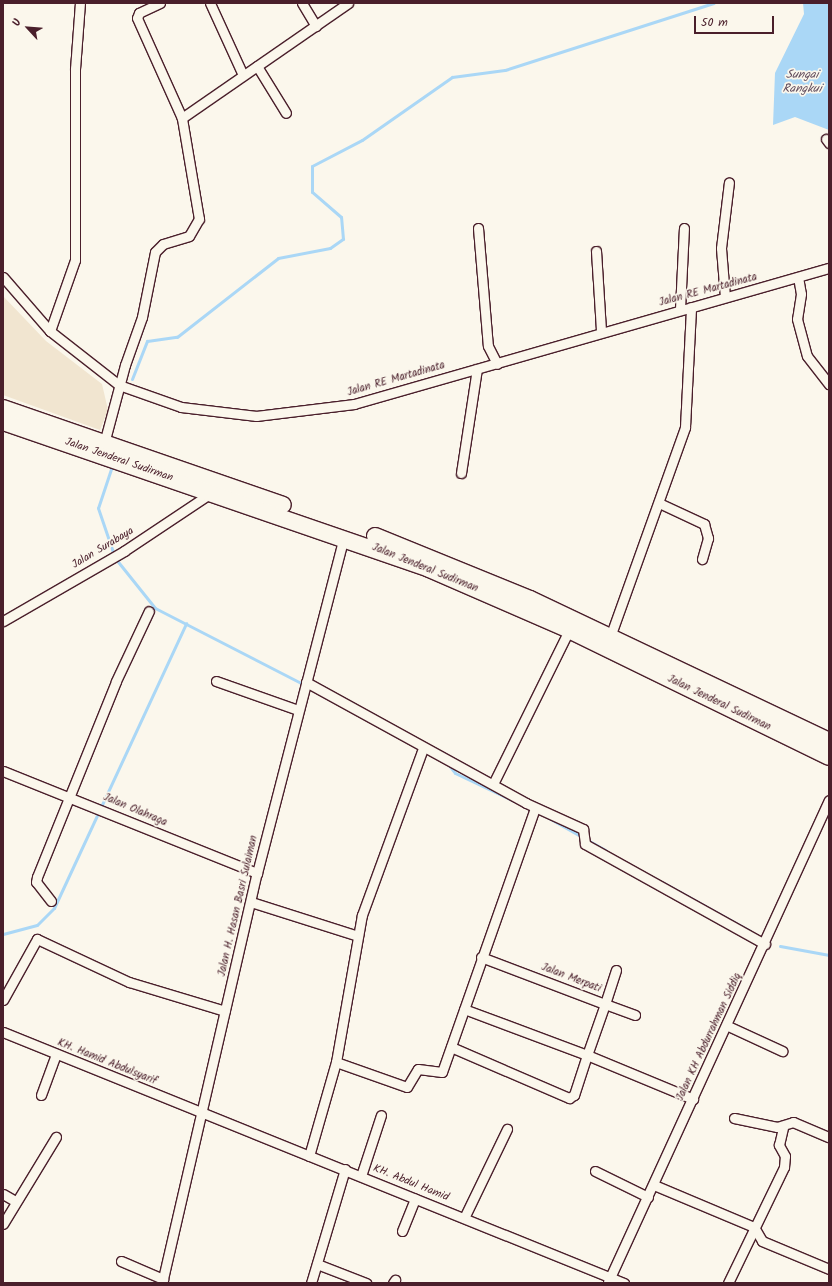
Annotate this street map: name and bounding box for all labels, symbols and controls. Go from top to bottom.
north arrow [8,8,48,48]
scale bar [696,8,776,34]
text: 50 m [701,13,728,32]
text: U [8,16,27,30]
water label: Sungai Rangkui [783,68,821,96]
street label: Jalan RE Martadinata [657,271,759,309]
street label: Jalan RE Martadinata [346,359,446,399]
street label: Jalan Jenderal Sudirman [63,435,175,485]
street label: Jalan Surabaya [70,524,136,572]
street label: Jalan Jenderal Sudirman [370,541,480,595]
street label: Jalan Jenderal Sudirman [665,672,773,734]
street label: Jalan Olahraga [101,791,169,829]
street label: Jalan H. Hasan Basri Sulaiman [215,834,261,978]
street label: Jalan Merpati [539,961,603,995]
street label: Jalan KH Abdurrahman Siddiq [673,971,745,1103]
street label: KH. Hamid Abdulsyarif [55,1036,159,1088]
street label: KH. Abdul Hamid [371,1162,451,1204]

